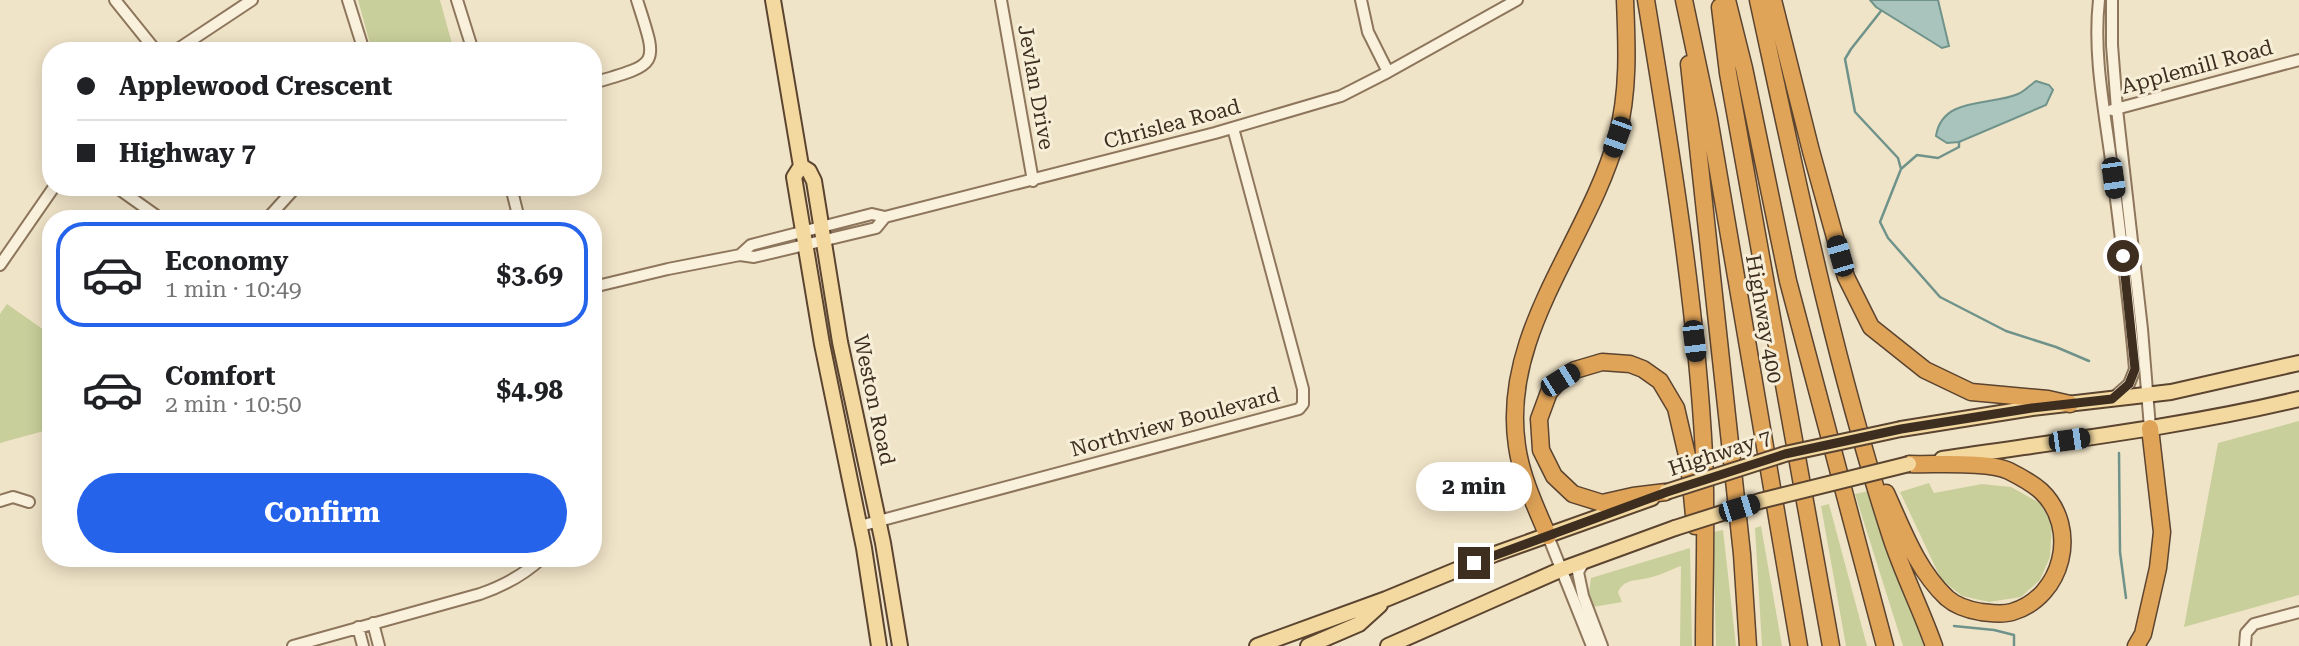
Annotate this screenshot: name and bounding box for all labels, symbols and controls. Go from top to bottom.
street label: Jevlan Drive [1013,23,1059,151]
street label: Applemill Road [2119,35,2276,99]
text: Applewood Crescent [119,71,392,101]
street label: Chrislea Road [1101,94,1243,154]
car [1600,114,1635,160]
text: Highway 7 [119,138,256,168]
car [2100,156,2127,200]
car [1825,233,1856,279]
route start [2107,240,2139,272]
icon: car [81,243,144,306]
text: Economy [165,246,288,276]
street label: Highway 400 [1741,253,1787,385]
text: $3.69 [497,260,563,290]
text: 1 min · 10:49 [165,276,302,303]
car [1682,319,1707,363]
street label: Weston Road [848,332,900,468]
icon: car [81,358,144,421]
car [1537,360,1584,400]
text: Comfort [165,361,275,391]
text: $4.98 [497,375,563,405]
street label: Northview Boulevard [1068,382,1283,461]
text: 2 min · 10:50 [165,391,302,418]
street label: Highway 7 [1665,425,1775,481]
car [2047,427,2092,453]
callout: 2 min [1416,462,1532,510]
button: Confirm [77,473,567,553]
text: 2 min [1442,473,1506,500]
car [1716,492,1763,524]
route end [1458,547,1490,579]

